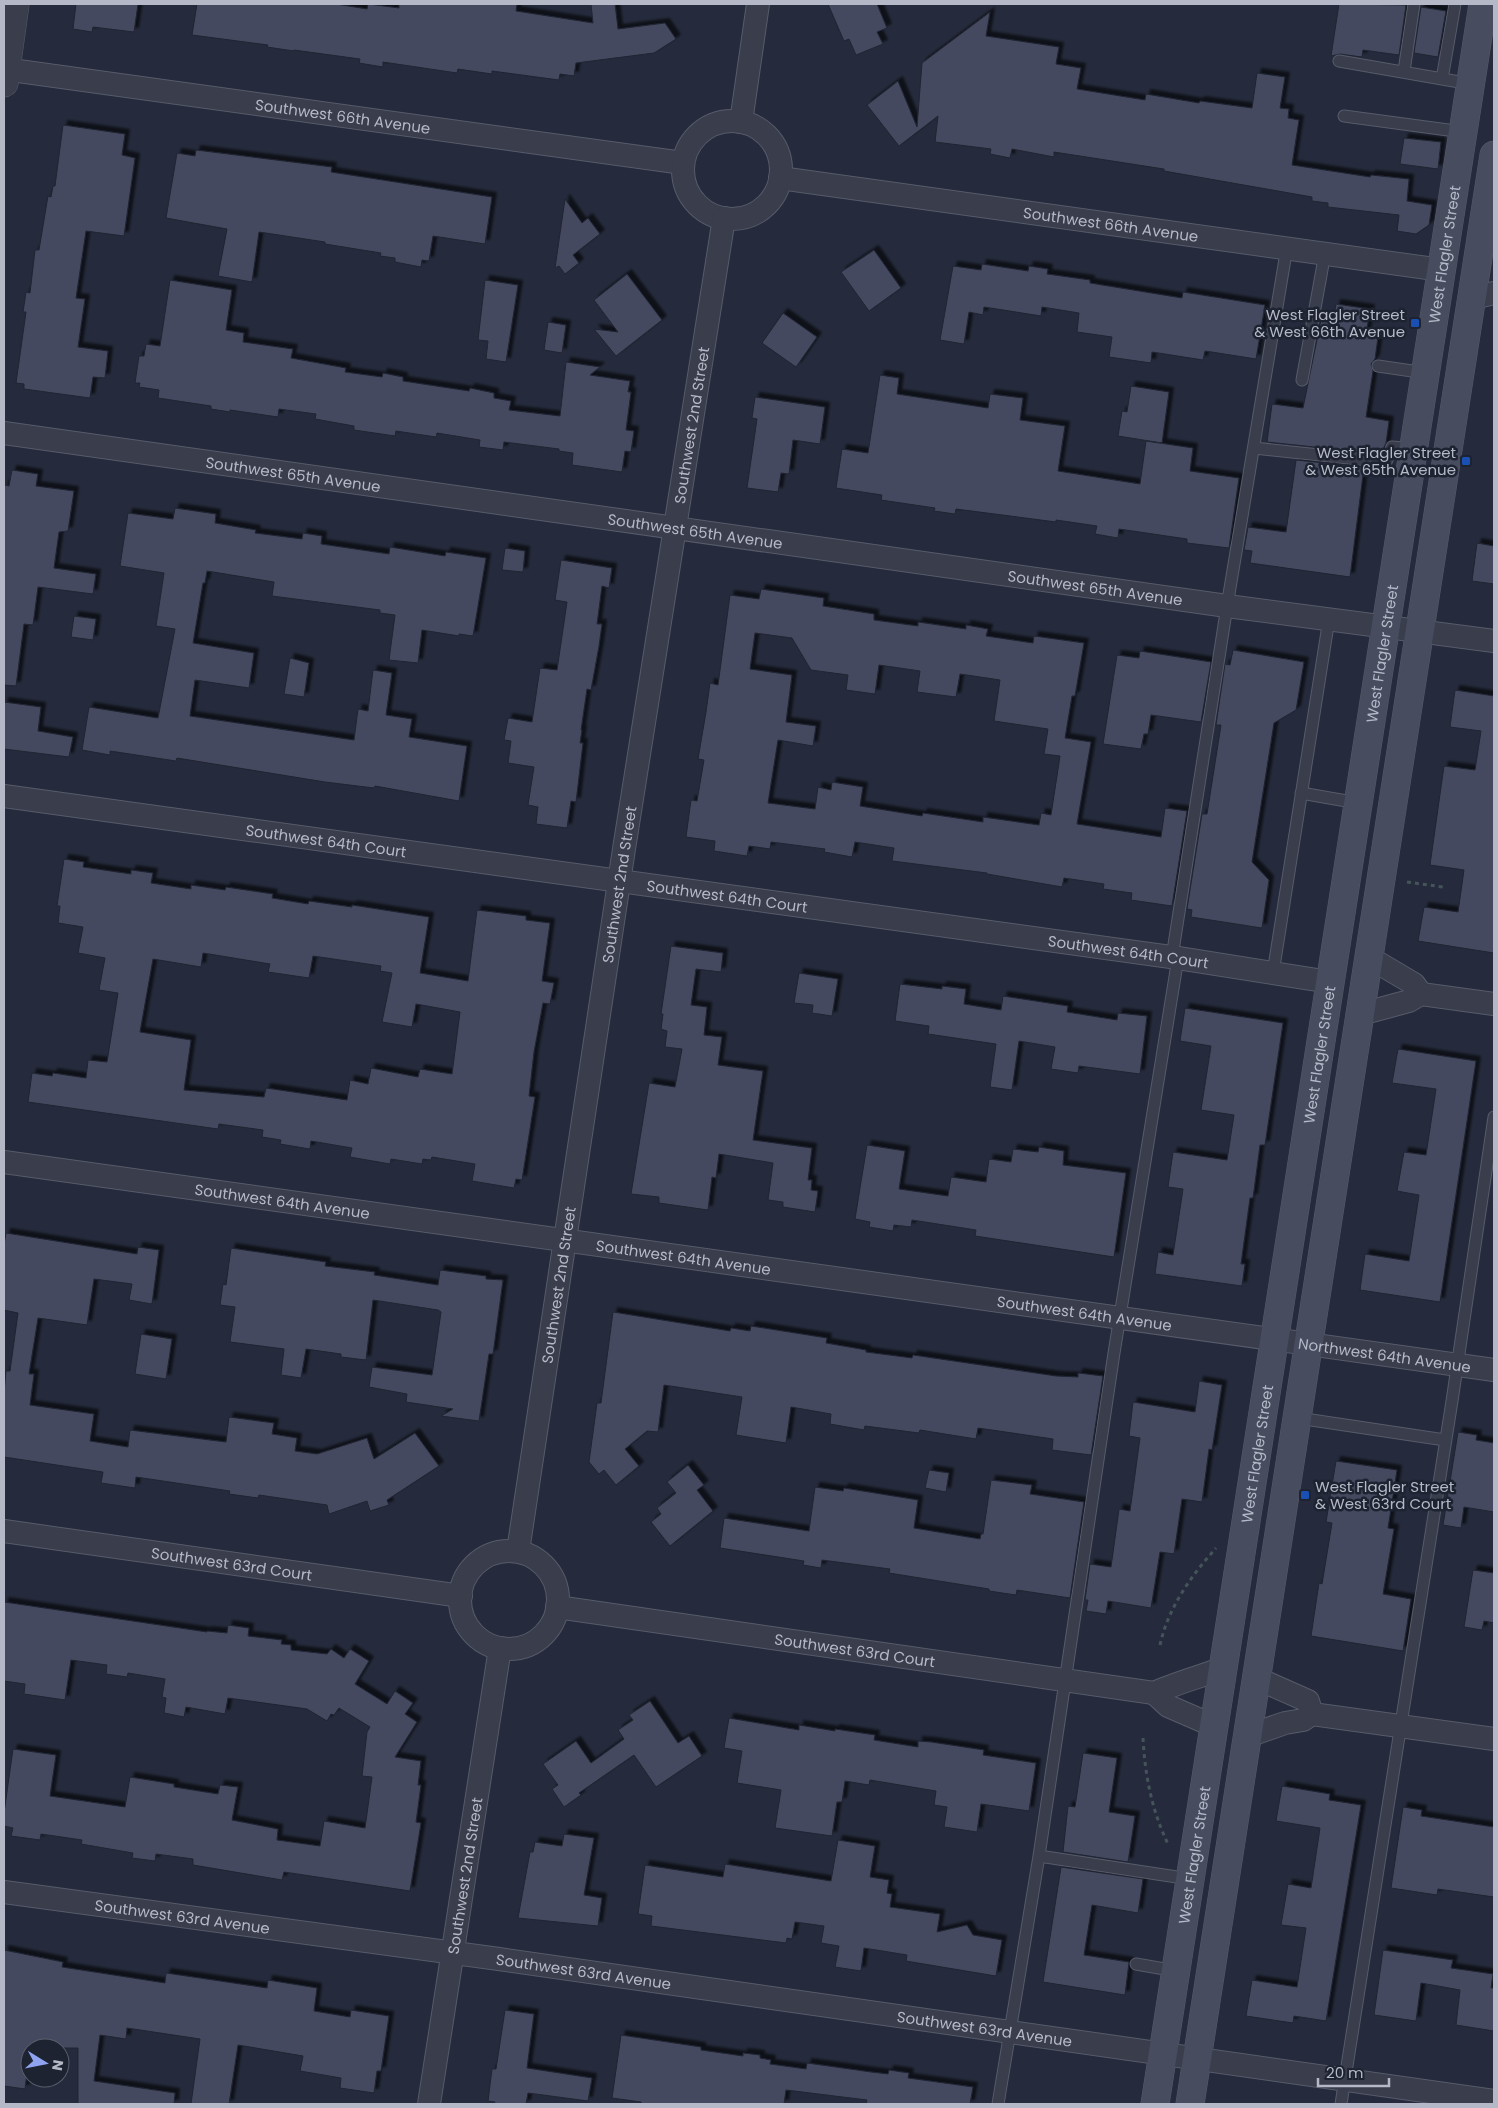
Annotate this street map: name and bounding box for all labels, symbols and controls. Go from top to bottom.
street label: Southwest 66th Avenue [254,93,432,138]
street label: West Flagler Street [1423,184,1465,325]
street label: Southwest 66th Avenue [1022,201,1200,247]
place label: West Flagler Street & West 66th Avenue [1254,304,1405,342]
marker: West Flagler Street & West 66th Avenue [1409,317,1421,329]
street label: Southwest 2nd Street [668,345,714,505]
place label: West Flagler Street & West 65th Avenue [1305,442,1456,480]
street label: Southwest 65th Avenue [204,451,382,497]
marker: West Flagler Street & West 65th Avenue [1460,455,1472,467]
street label: Southwest 65th Avenue [606,508,784,554]
street label: Southwest 65th Avenue [1006,565,1184,610]
street label: West Flagler Street [1360,583,1403,724]
street label: Southwest 2nd Street [596,805,641,964]
street label: Southwest 64th Court [244,819,408,862]
street label: Southwest 64th Court [645,874,809,917]
street label: Southwest 64th Court [1047,930,1210,973]
street label: West Flagler Street [1298,984,1340,1125]
street label: Southwest 64th Avenue [193,1178,371,1223]
street label: Southwest 2nd Street [536,1205,580,1365]
street label: Southwest 64th Avenue [595,1234,772,1279]
street label: Southwest 64th Avenue [996,1290,1173,1335]
street label: Northwest 64th Avenue [1297,1332,1472,1377]
street label: West Flagler Street [1235,1383,1278,1524]
place label: West Flagler Street & West 63rd Court [1315,1476,1454,1514]
marker: West Flagler Street & West 63rd Court [1299,1489,1311,1501]
street label: Southwest 63rd Court [150,1542,313,1585]
street label: Southwest 63rd Court [773,1628,937,1672]
street label: West Flagler Street [1173,1785,1215,1926]
street label: Southwest 2nd Street [442,1796,487,1956]
street label: Southwest 63rd Avenue [93,1894,271,1938]
street label: Southwest 63rd Avenue [495,1948,673,1994]
street label: Southwest 63rd Avenue [896,2005,1073,2051]
north arrow [20,2038,70,2088]
scale bar [1318,2056,1389,2088]
text: N [47,2058,69,2072]
text: 20 m [1326,2062,1364,2083]

